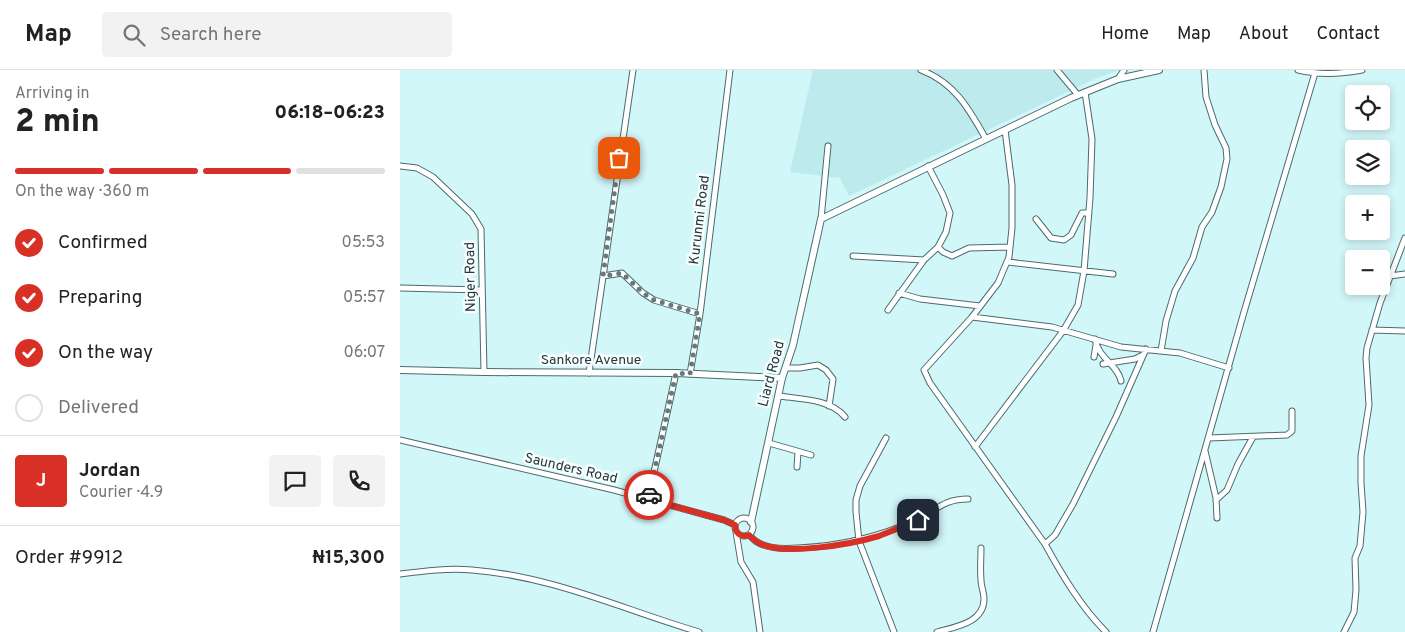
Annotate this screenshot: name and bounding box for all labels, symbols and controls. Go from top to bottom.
search box [102,12,452,57]
text: Map [25,20,72,50]
icon: search [120,21,148,49]
text: Search here [160,23,261,47]
text: Home [1101,23,1149,46]
text: Map [1177,23,1211,46]
text: About [1239,23,1288,46]
text: Contact [1316,23,1380,46]
text: Arriving in [15,84,90,104]
map controls [1345,85,1390,295]
button: locate [1345,85,1390,130]
text: 06:18–06:23 [275,101,385,125]
text: 2 min [15,103,100,143]
pin [598,137,640,179]
button: layers [1345,140,1390,185]
icon: bag [605,144,633,172]
street label: Kurunmi Road [686,174,714,266]
text: On the way · 360 m [15,182,149,202]
button: + [1345,195,1390,240]
icon: check [15,229,43,257]
text: Confirmed [58,231,148,255]
text: 05:53 [342,233,385,253]
street label: Niger Road [462,242,480,312]
button: − [1345,250,1390,295]
icon: check [15,284,43,312]
text: Preparing [58,286,142,310]
text: 05:57 [343,288,385,308]
icon: check [15,339,43,367]
street label: Liard Road [755,339,789,409]
text: On the way [58,341,153,365]
text: 06:07 [343,343,385,363]
street label: Sankore Avenue [541,352,641,369]
text: Delivered [58,396,139,420]
street label: Saunders Road [523,450,619,488]
button: chat [269,455,321,507]
button: phone [333,455,385,507]
text: Jordan [79,459,141,483]
text: J [36,469,46,493]
courier [624,470,674,520]
icon: car [635,481,663,509]
text: Courier · 4.9 [79,483,163,503]
pin [897,499,939,541]
icon: home [904,506,932,534]
text: Order #9912 [15,546,123,570]
text: ₦15,300 [312,546,385,570]

